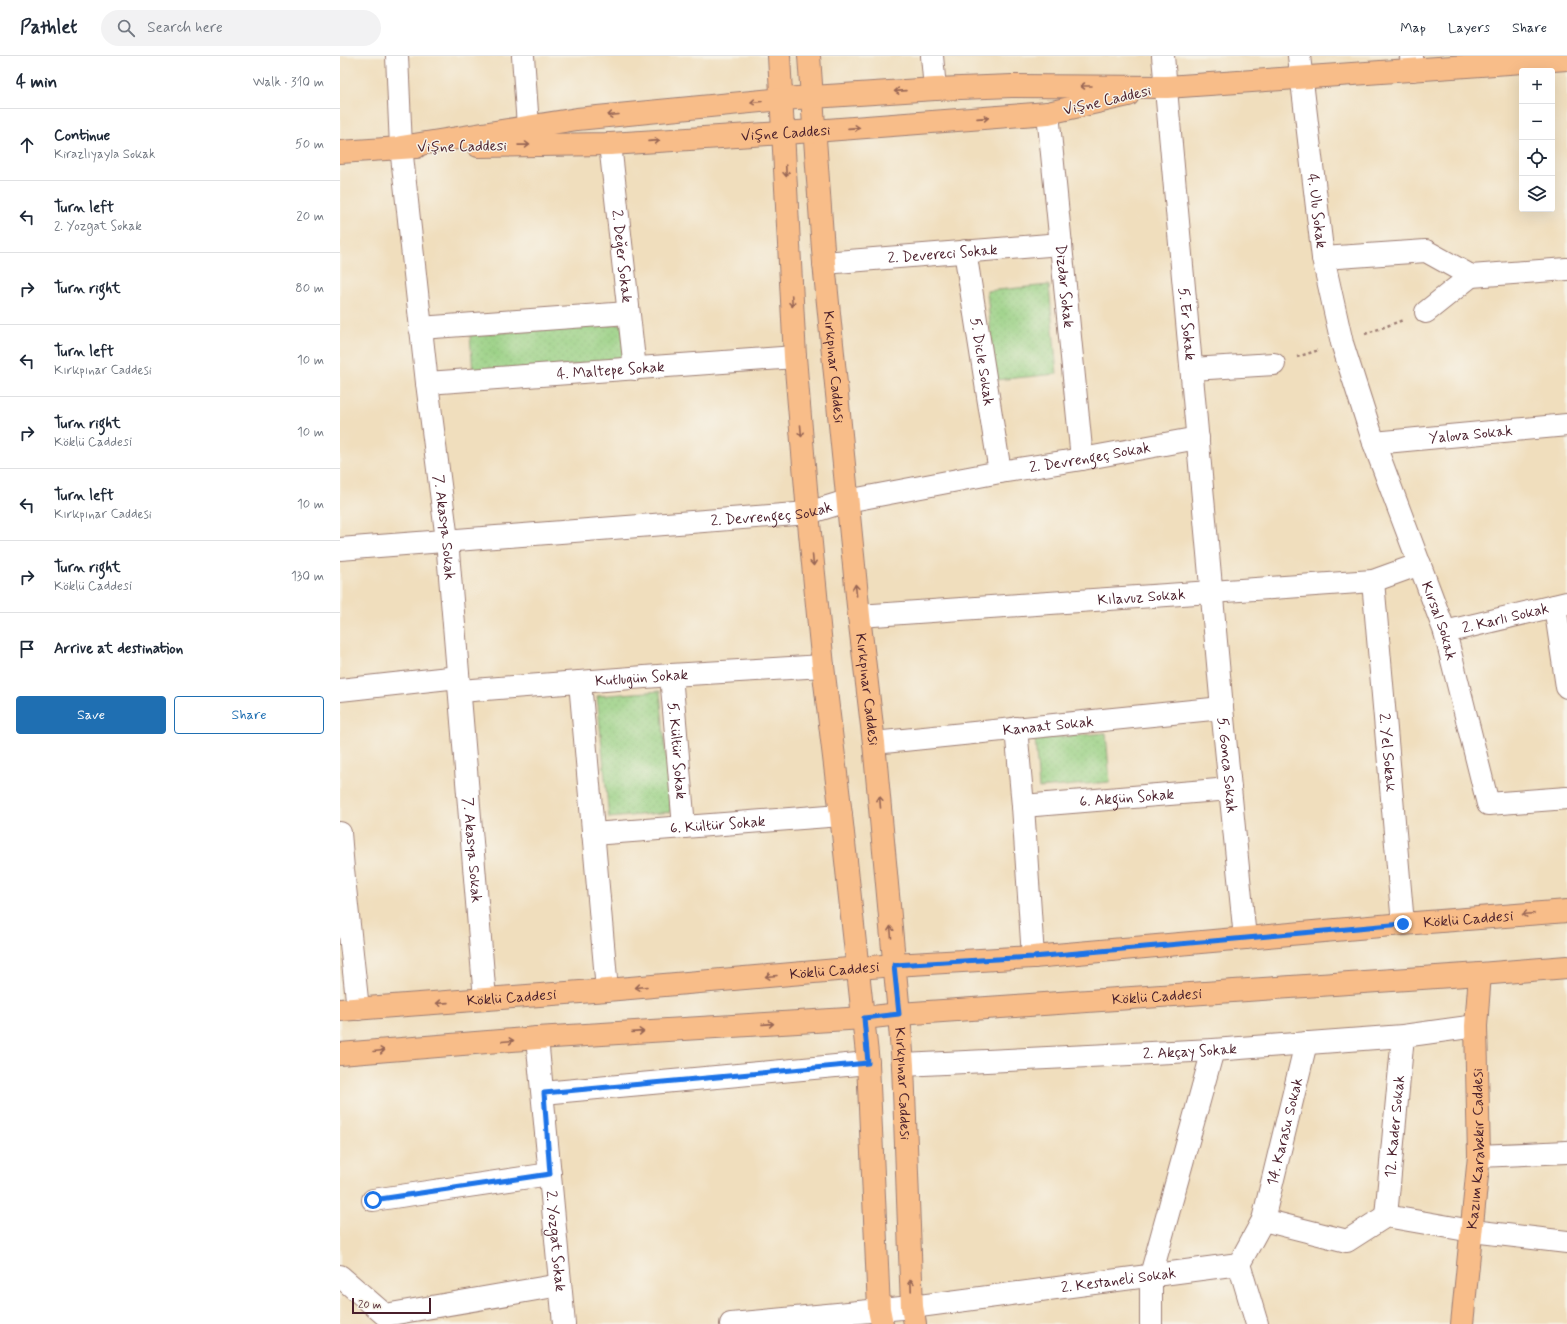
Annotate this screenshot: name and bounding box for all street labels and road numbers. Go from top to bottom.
street label: Vişne Caddesi [1061,81,1153,121]
street label: Vişne Caddesi [740,121,831,147]
street label: Vişne Caddesi [417,136,507,158]
street label: 4. Ulu Sokak [1302,173,1331,250]
street label: 2. Değer Sokak [606,209,637,304]
street label: 2. Devereci Sokak [887,240,999,269]
street label: Dizdar Sokak [1050,244,1078,329]
street label: 5. Er Sokak [1173,287,1200,362]
street label: Kırkpınar Caddesi [818,310,849,424]
street label: 5. Dicle Sokak [965,316,998,407]
street label: 4. Maltepe Sokak [556,357,666,385]
street label: Yalova Sokak [1428,421,1513,449]
street label: 2. Devrengeç Sokak [1028,438,1152,478]
street label: 7. Akasya Sokak [428,474,459,581]
street label: 2. Devrengeç Sokak [710,497,835,531]
street label: Kırsal Sokak [1416,579,1461,662]
street label: Kılavuz Sokak [1097,585,1186,611]
street label: 2. Karlı Sokak [1460,599,1551,639]
street label: Kırkpınar Caddesi [850,632,883,746]
street label: Kutlugün Sokak [594,665,689,692]
street label: 5. Kültür Sokak [662,702,691,800]
street label: Kanaat Sokak [1002,712,1095,741]
street label: 2. Yel Sokak [1374,712,1400,793]
street label: 5. Gonca Sokak [1212,716,1241,814]
street label: 6. Akgün Sokak [1079,785,1175,812]
street label: 7. Akasya Sokak [457,797,486,904]
street label: 6. Kültür Sokak [669,812,767,839]
street label: Köklü Caddesi [1423,906,1514,933]
street label: Köklü Caddesi [789,957,880,985]
street label: Köklü Caddesi [1111,984,1203,1010]
street label: Köklü Caddesi [466,985,557,1011]
street label: Kırkpınar Caddesi [889,1026,915,1140]
street label: 2. Akçay Sokak [1142,1039,1238,1064]
street label: Kazım Karabekir Caddesi [1463,1068,1490,1230]
street label: 12. Kader Sokak [1381,1074,1410,1179]
street label: 14. Karasu Sokak [1263,1076,1308,1188]
street label: 2. Yozgat Sokak [540,1190,570,1293]
street label: 2. Kestaneli Sokak [1060,1263,1177,1298]

